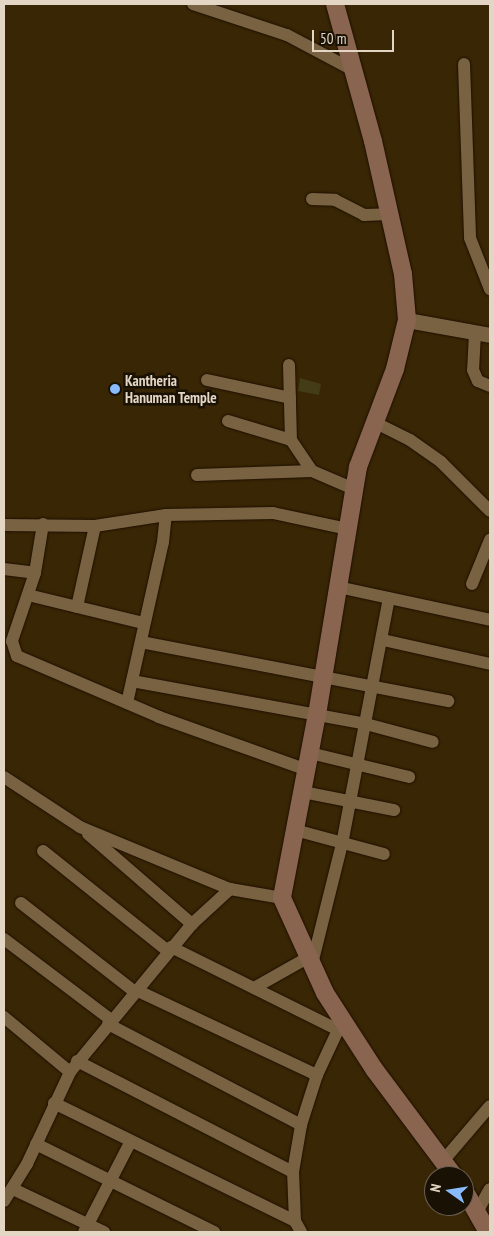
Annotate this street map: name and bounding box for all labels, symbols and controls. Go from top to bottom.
scale bar [314,20,396,52]
text: 50 m [320,29,346,48]
place label: Kantheria Hanuman Temple [125,371,217,406]
marker: Kantheria Hanuman Temple [109,383,121,395]
north arrow [424,1166,474,1216]
text: N [426,1182,445,1194]

